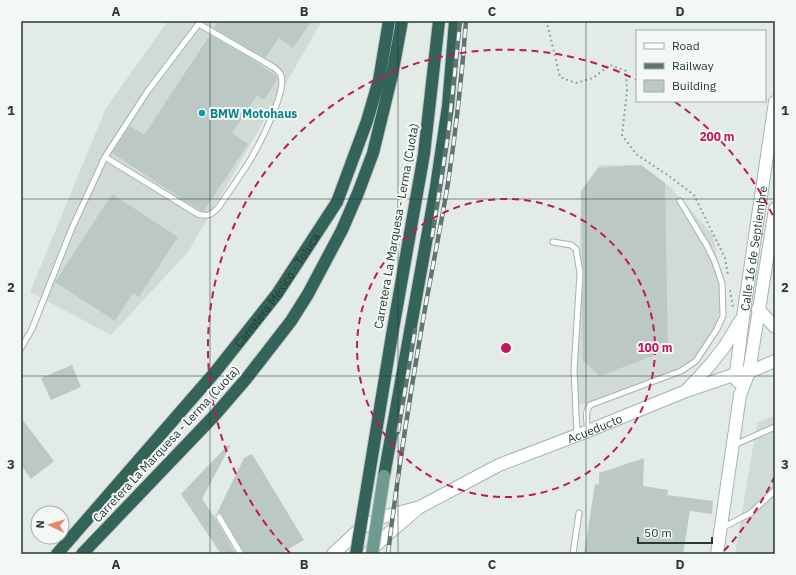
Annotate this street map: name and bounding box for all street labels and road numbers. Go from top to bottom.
street label: Carretera La Marquesa - Lerma (Cuota) [371,122,421,330]
street label: Calle 16 de Septiembre [737,184,770,312]
street label: Carretera México - Toluca [230,229,323,350]
street label: Carretera La Marquesa - Lerma (Cuota) [89,363,243,525]
street label: Acueducto [565,410,624,446]

